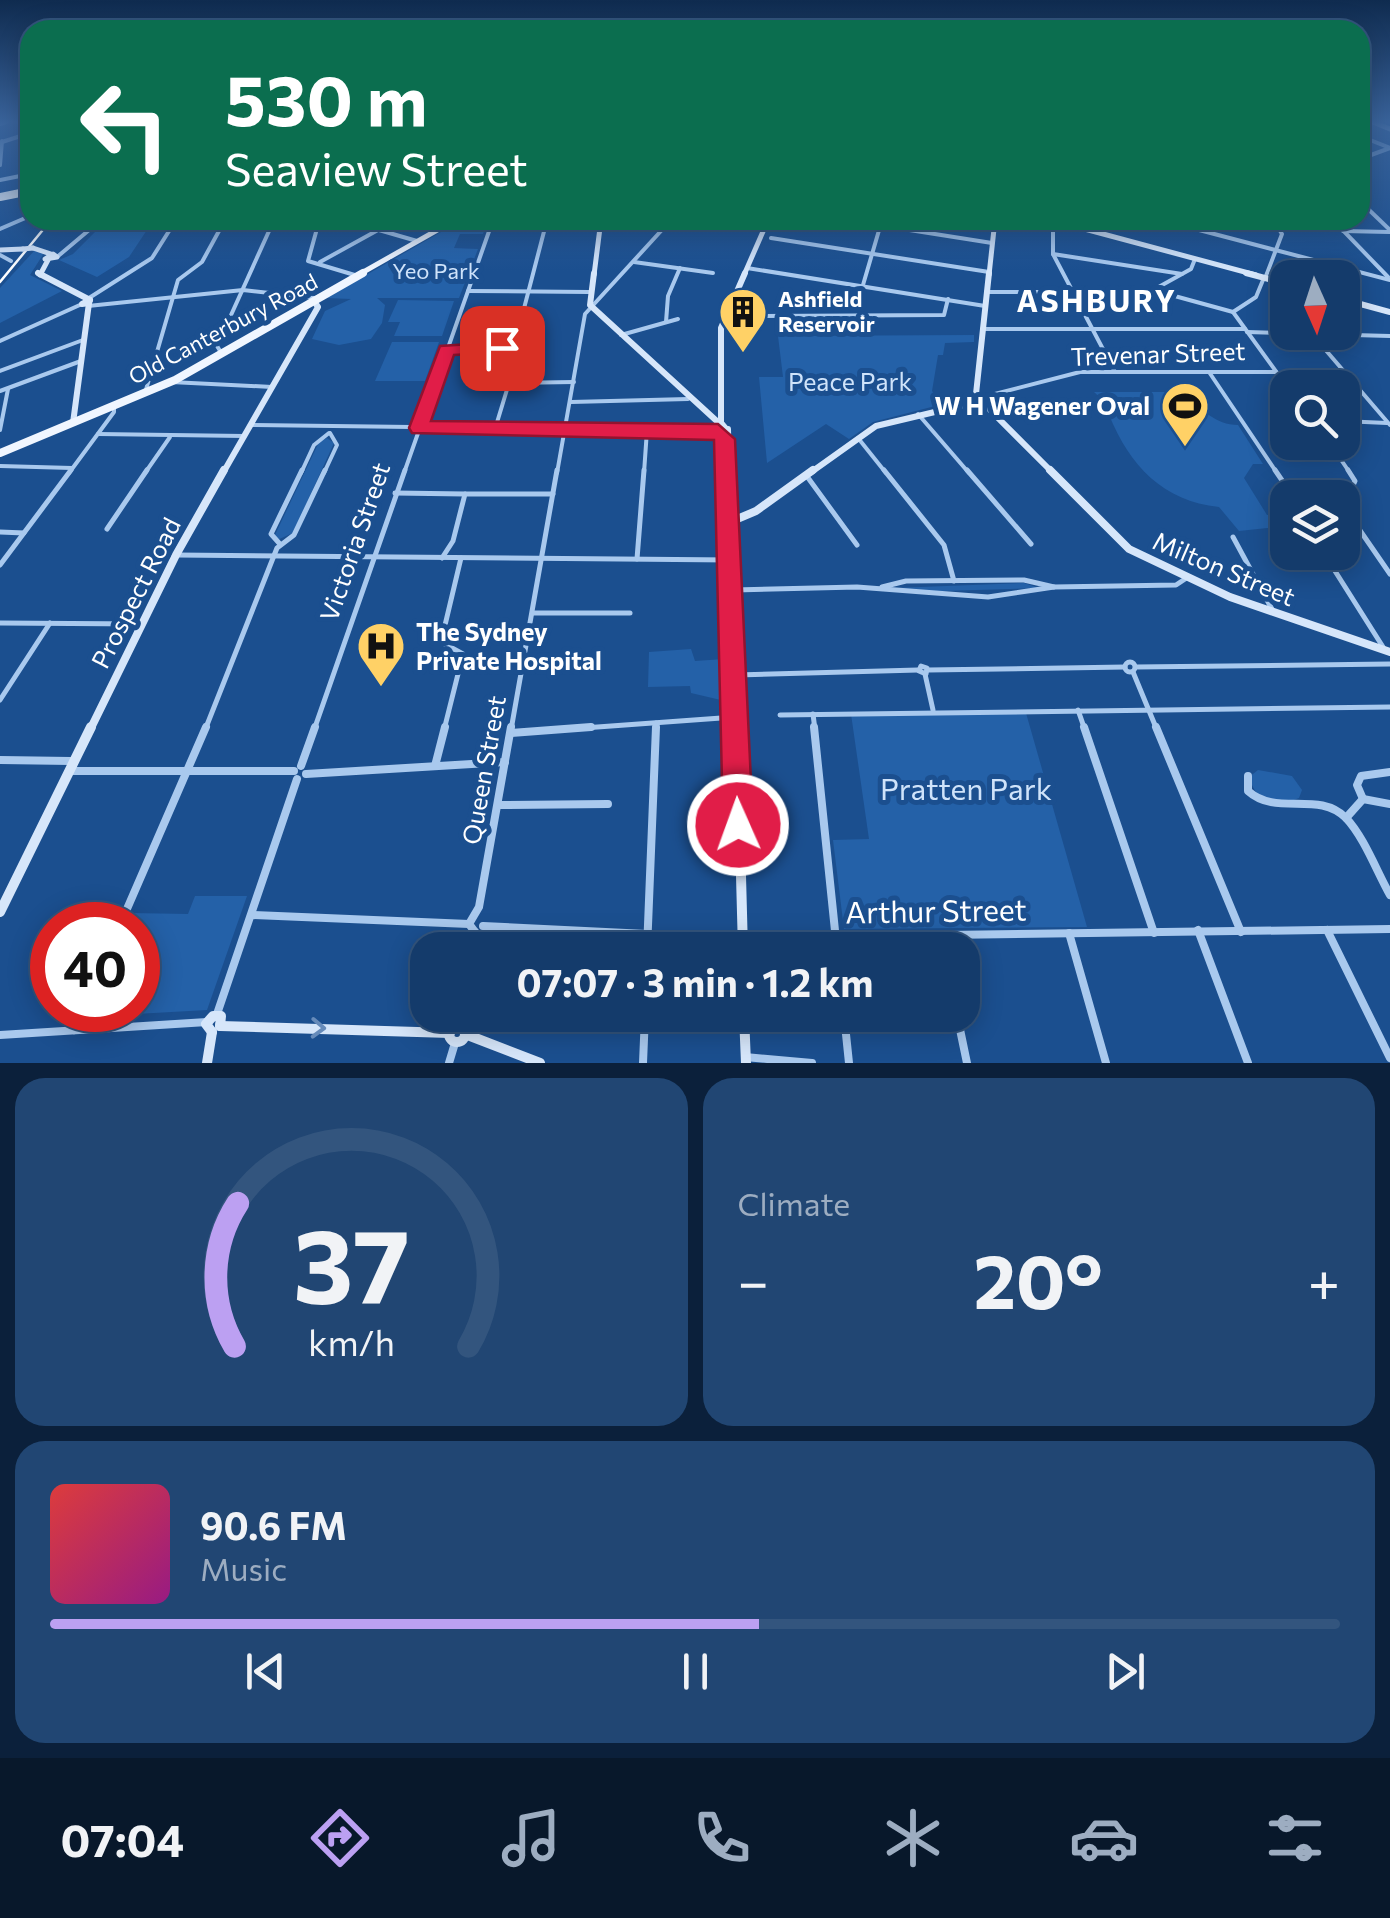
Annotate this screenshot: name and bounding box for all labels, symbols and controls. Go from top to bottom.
text: 530 m [225,55,428,140]
icon: left [60,60,190,190]
text: Seaview Street [225,140,528,195]
park label: Yeo Park [392,257,480,284]
north arrow [1270,260,1360,350]
map controls [1270,260,1360,570]
street label: Old Canterbury Road [124,267,322,390]
district label: ASHBURY [1016,281,1178,318]
place label: Ashfield Reservoir [778,285,875,337]
building icon: Ashfield Reservoir [717,286,769,354]
pin [460,306,545,391]
icon: arrive [475,321,530,376]
street label: Trevenar Street [1070,335,1246,371]
park label: Peace Park [788,366,913,396]
button: search [1270,370,1360,460]
sports icon: W H Wagener Oval [1159,380,1211,448]
place label: W H Wagener Oval [935,390,1150,420]
street label: Victoria Street [313,458,395,625]
button: layers [1270,480,1360,570]
street label: Prospect Road [84,512,186,673]
street label: Milton Street [1149,525,1300,611]
place label: The Sydney Private Hospital [416,616,602,675]
hospital icon: The Sydney Private Hospital [355,620,407,688]
street label: Queen Street [455,693,511,847]
park label: Pratten Park [880,769,1052,806]
position arrow [686,773,790,877]
street label: Arthur Street [845,889,1027,930]
speed limit sign: 40 [30,902,160,1032]
text: 07:07 · 3 min · 1.2 km [517,958,873,1005]
one-way arrow [310,1017,326,1038]
text: Climate [738,1183,850,1223]
text: 37 [293,1198,410,1325]
text: 20° [973,1233,1103,1324]
text: − [738,1246,769,1313]
text: + [1308,1246,1340,1313]
text: km/h [308,1320,395,1363]
text: 90.6 FM [200,1501,347,1548]
text: Music [200,1548,287,1588]
icon: previous [238,1644,293,1699]
icon: pause [668,1644,723,1699]
icon: next [1098,1644,1153,1699]
icon: directions [305,1803,375,1873]
icon: music [496,1803,566,1873]
icon: phone [687,1803,757,1873]
icon: climate [878,1803,948,1873]
icon: car [1069,1803,1139,1873]
icon: filters [1260,1803,1330,1873]
text: 07:04 [60,1811,184,1866]

